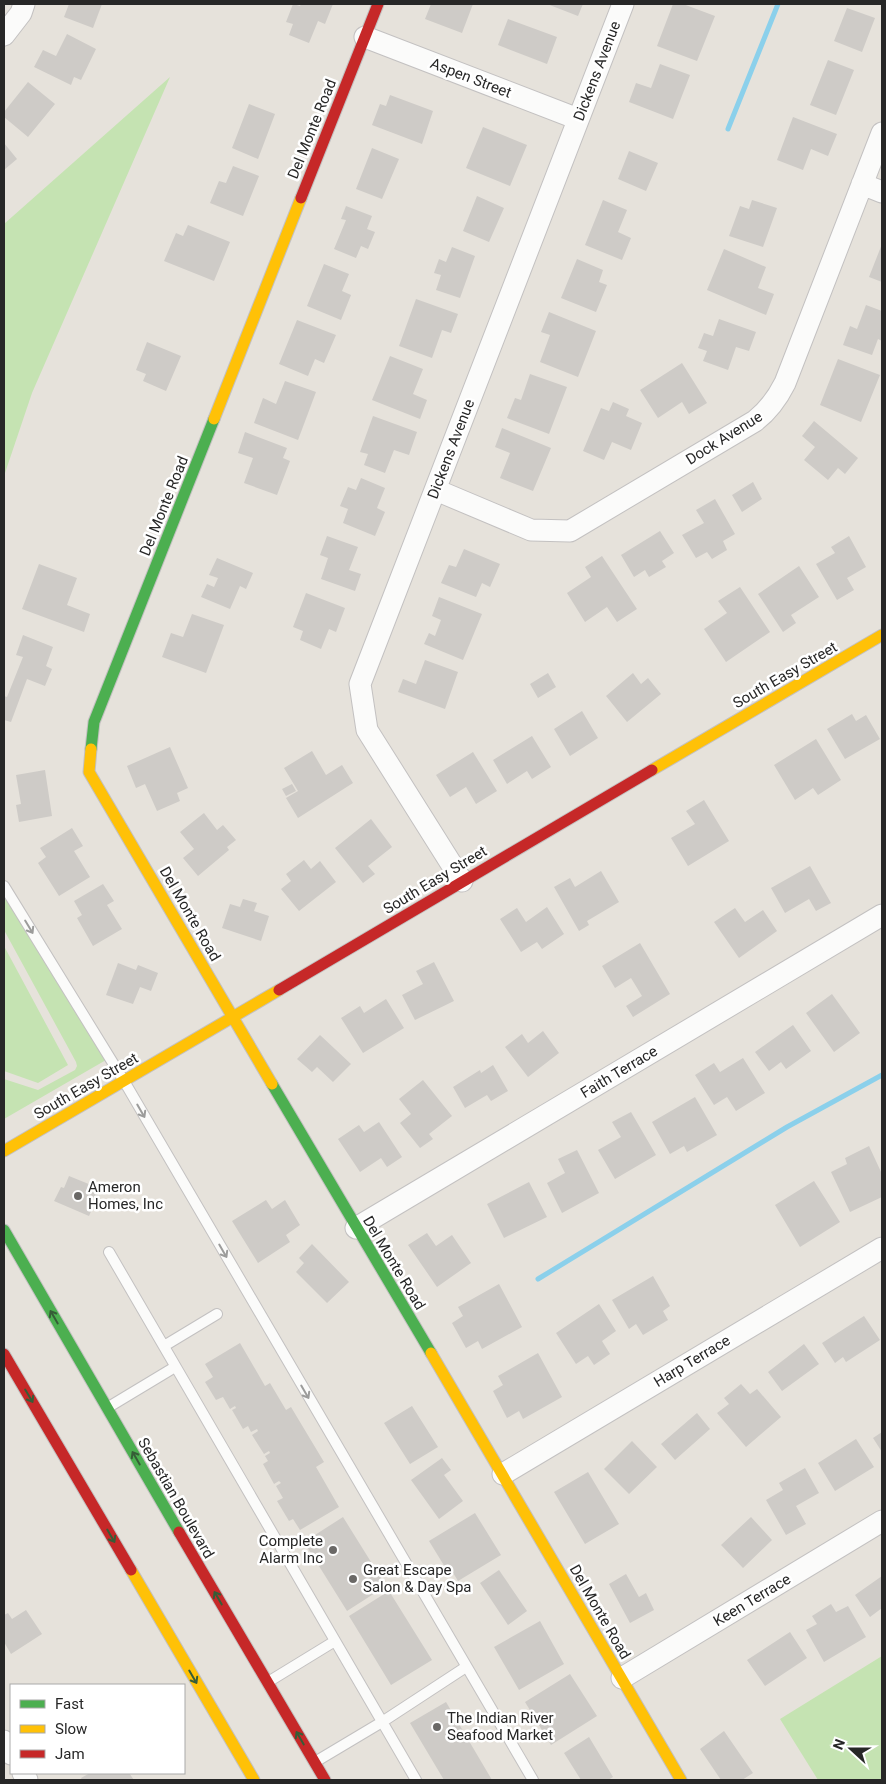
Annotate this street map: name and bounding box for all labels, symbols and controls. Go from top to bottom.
street label: Dickens Avenue [570,18,624,124]
street label: Aspen Street [428,54,514,102]
street label: Del Monte Road [284,76,340,182]
street label: Dickens Avenue [424,396,478,502]
street label: Dock Avenue [682,407,766,469]
street label: Del Monte Road [136,453,192,559]
street label: South Easy Street [730,638,840,712]
street label: South Easy Street [380,842,490,918]
street label: Del Monte Road [156,864,224,964]
one-way arrow [25,920,35,934]
street label: Faith Terrace [577,1042,661,1102]
street label: South Easy Street [31,1049,141,1123]
one-way arrow [137,1103,146,1118]
place label: Ameron Homes, Inc [88,1178,163,1213]
marker: Ameron Homes, Inc [72,1190,84,1202]
street label: Del Monte Road [359,1213,429,1313]
one-way arrow [218,1244,228,1259]
one-way arrow [49,1310,59,1325]
street label: Harp Terrace [651,1331,733,1391]
one-way arrow [300,1384,310,1399]
one-way arrow [24,1389,34,1403]
street label: Sebastian Boulevard [134,1434,218,1562]
one-way arrow [130,1451,140,1465]
one-way arrow [106,1529,116,1543]
place label: Complete Alarm Inc [259,1532,323,1567]
marker: Complete Alarm Inc [327,1544,339,1556]
place label: Great Escape Salon & Day Spa [363,1561,472,1596]
street label: Del Monte Road [566,1562,634,1662]
street label: Keen Terrace [710,1570,794,1630]
marker: Great Escape Salon & Day Spa [347,1573,359,1585]
one-way arrow [212,1591,222,1606]
one-way arrow [188,1669,198,1684]
legend [10,1684,185,1774]
text: Fast [55,1695,84,1713]
place label: The Indian River Seafood Market [447,1709,554,1744]
text: Slow [55,1720,87,1738]
marker: The Indian River Seafood Market [431,1721,443,1733]
north arrow [826,1724,876,1774]
one-way arrow [295,1731,305,1746]
text: N [830,1737,848,1752]
text: Jam [55,1745,85,1763]

